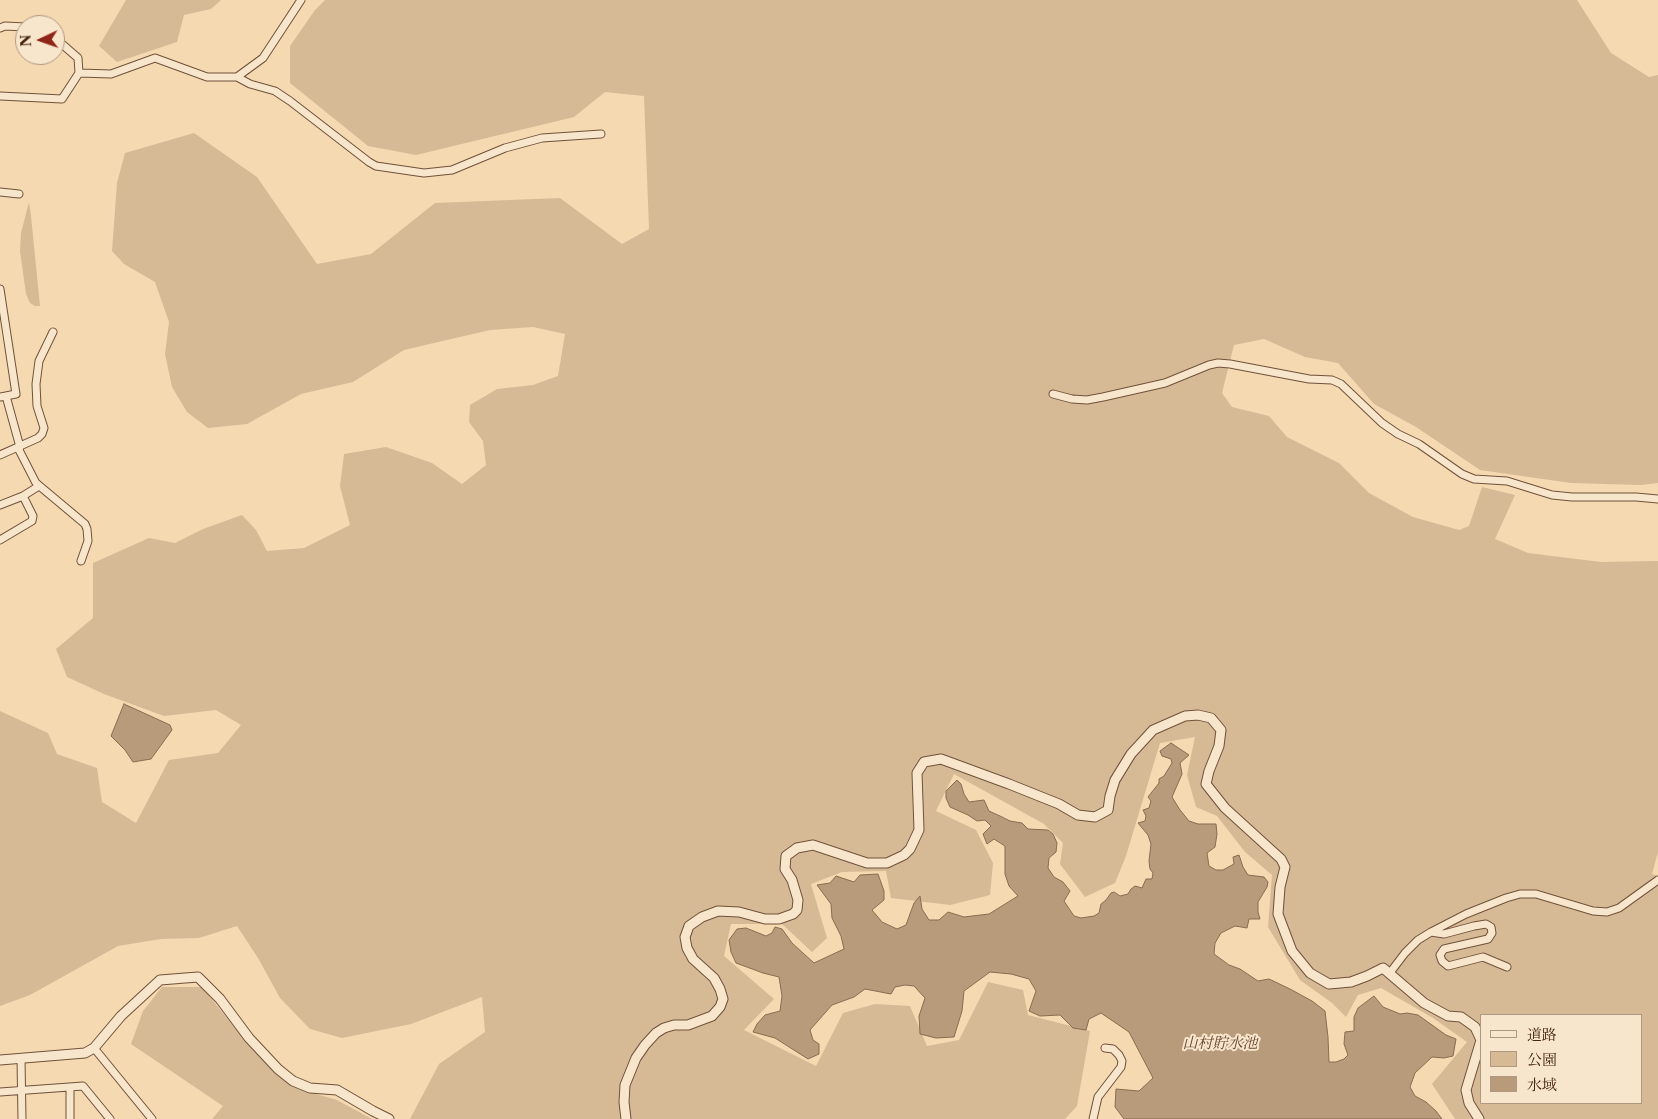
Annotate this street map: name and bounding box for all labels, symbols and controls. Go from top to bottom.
north arrow [15,15,65,65]
text: N [17,34,35,47]
legend [1480,1014,1643,1104]
text: 道路 [1527,1025,1557,1044]
water label: 山村貯水池 [1183,1035,1257,1053]
text: 公園 [1527,1050,1557,1069]
text: 水域 [1527,1075,1557,1094]

